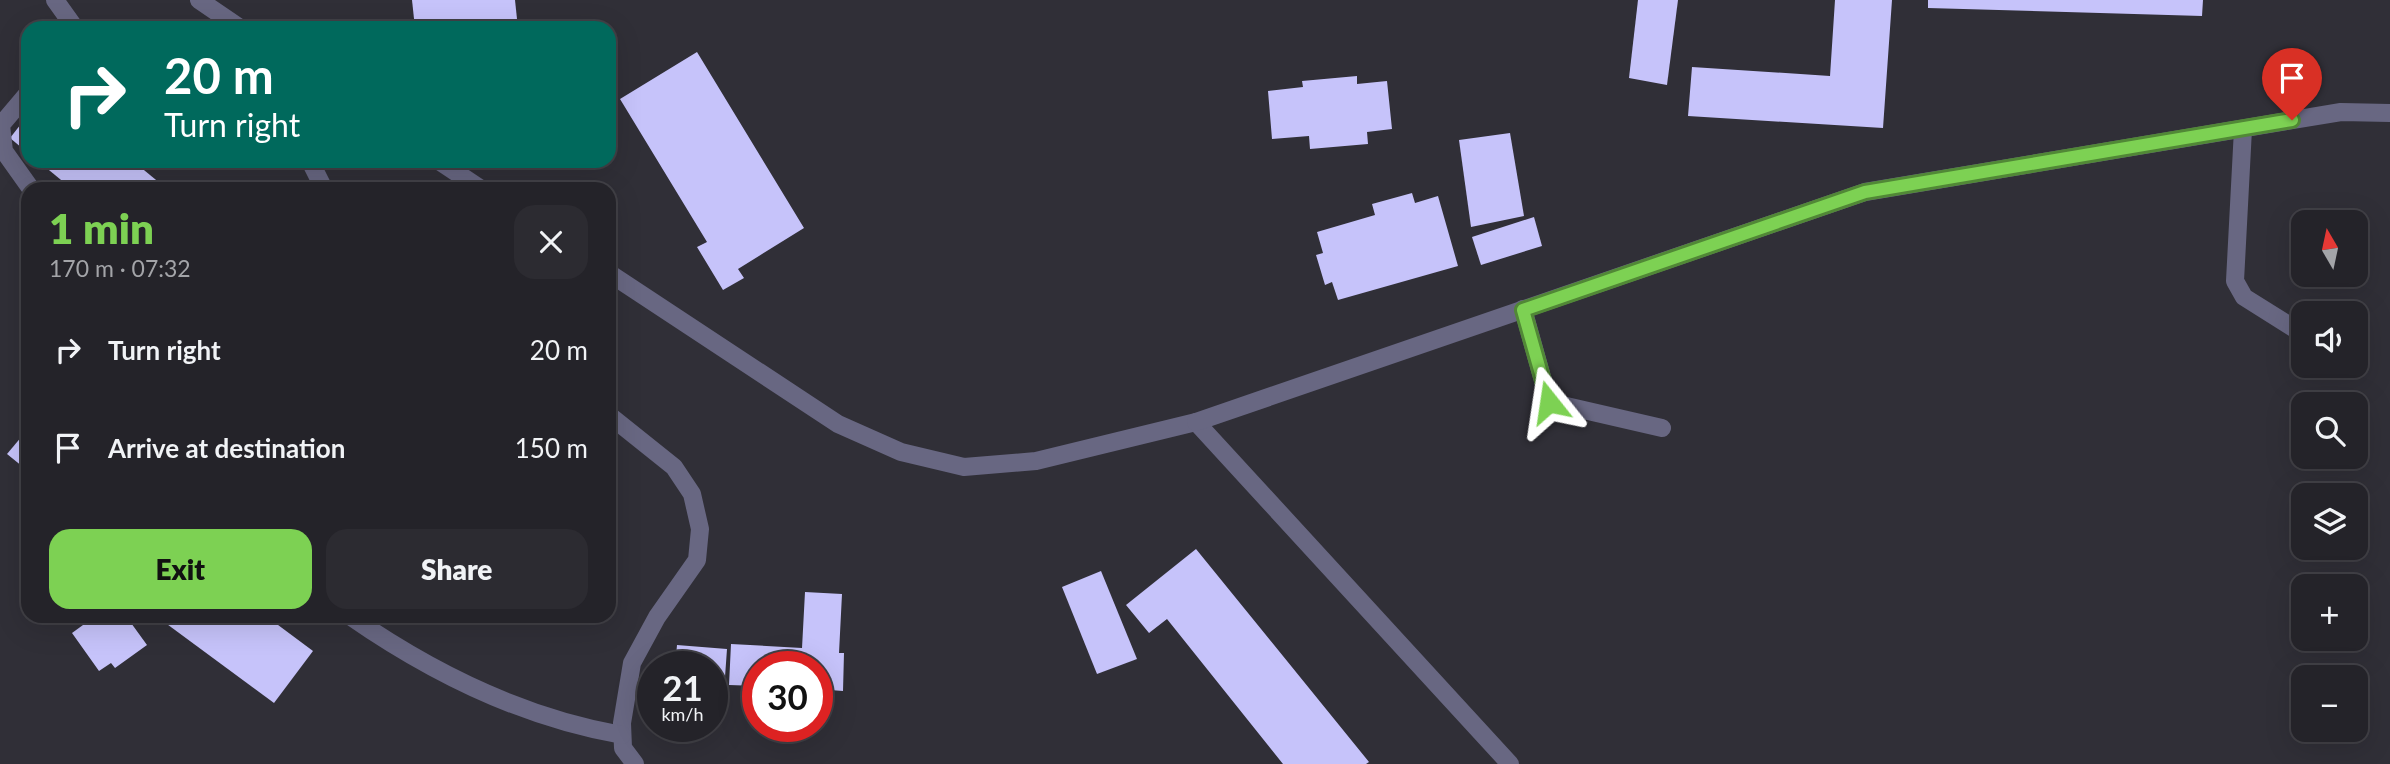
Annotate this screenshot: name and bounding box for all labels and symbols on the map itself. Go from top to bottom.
pin [2262,48,2322,120]
north arrow [2291,210,2368,287]
position arrow [1512,365,1586,439]
speed limit sign: 30 [742,651,833,742]

